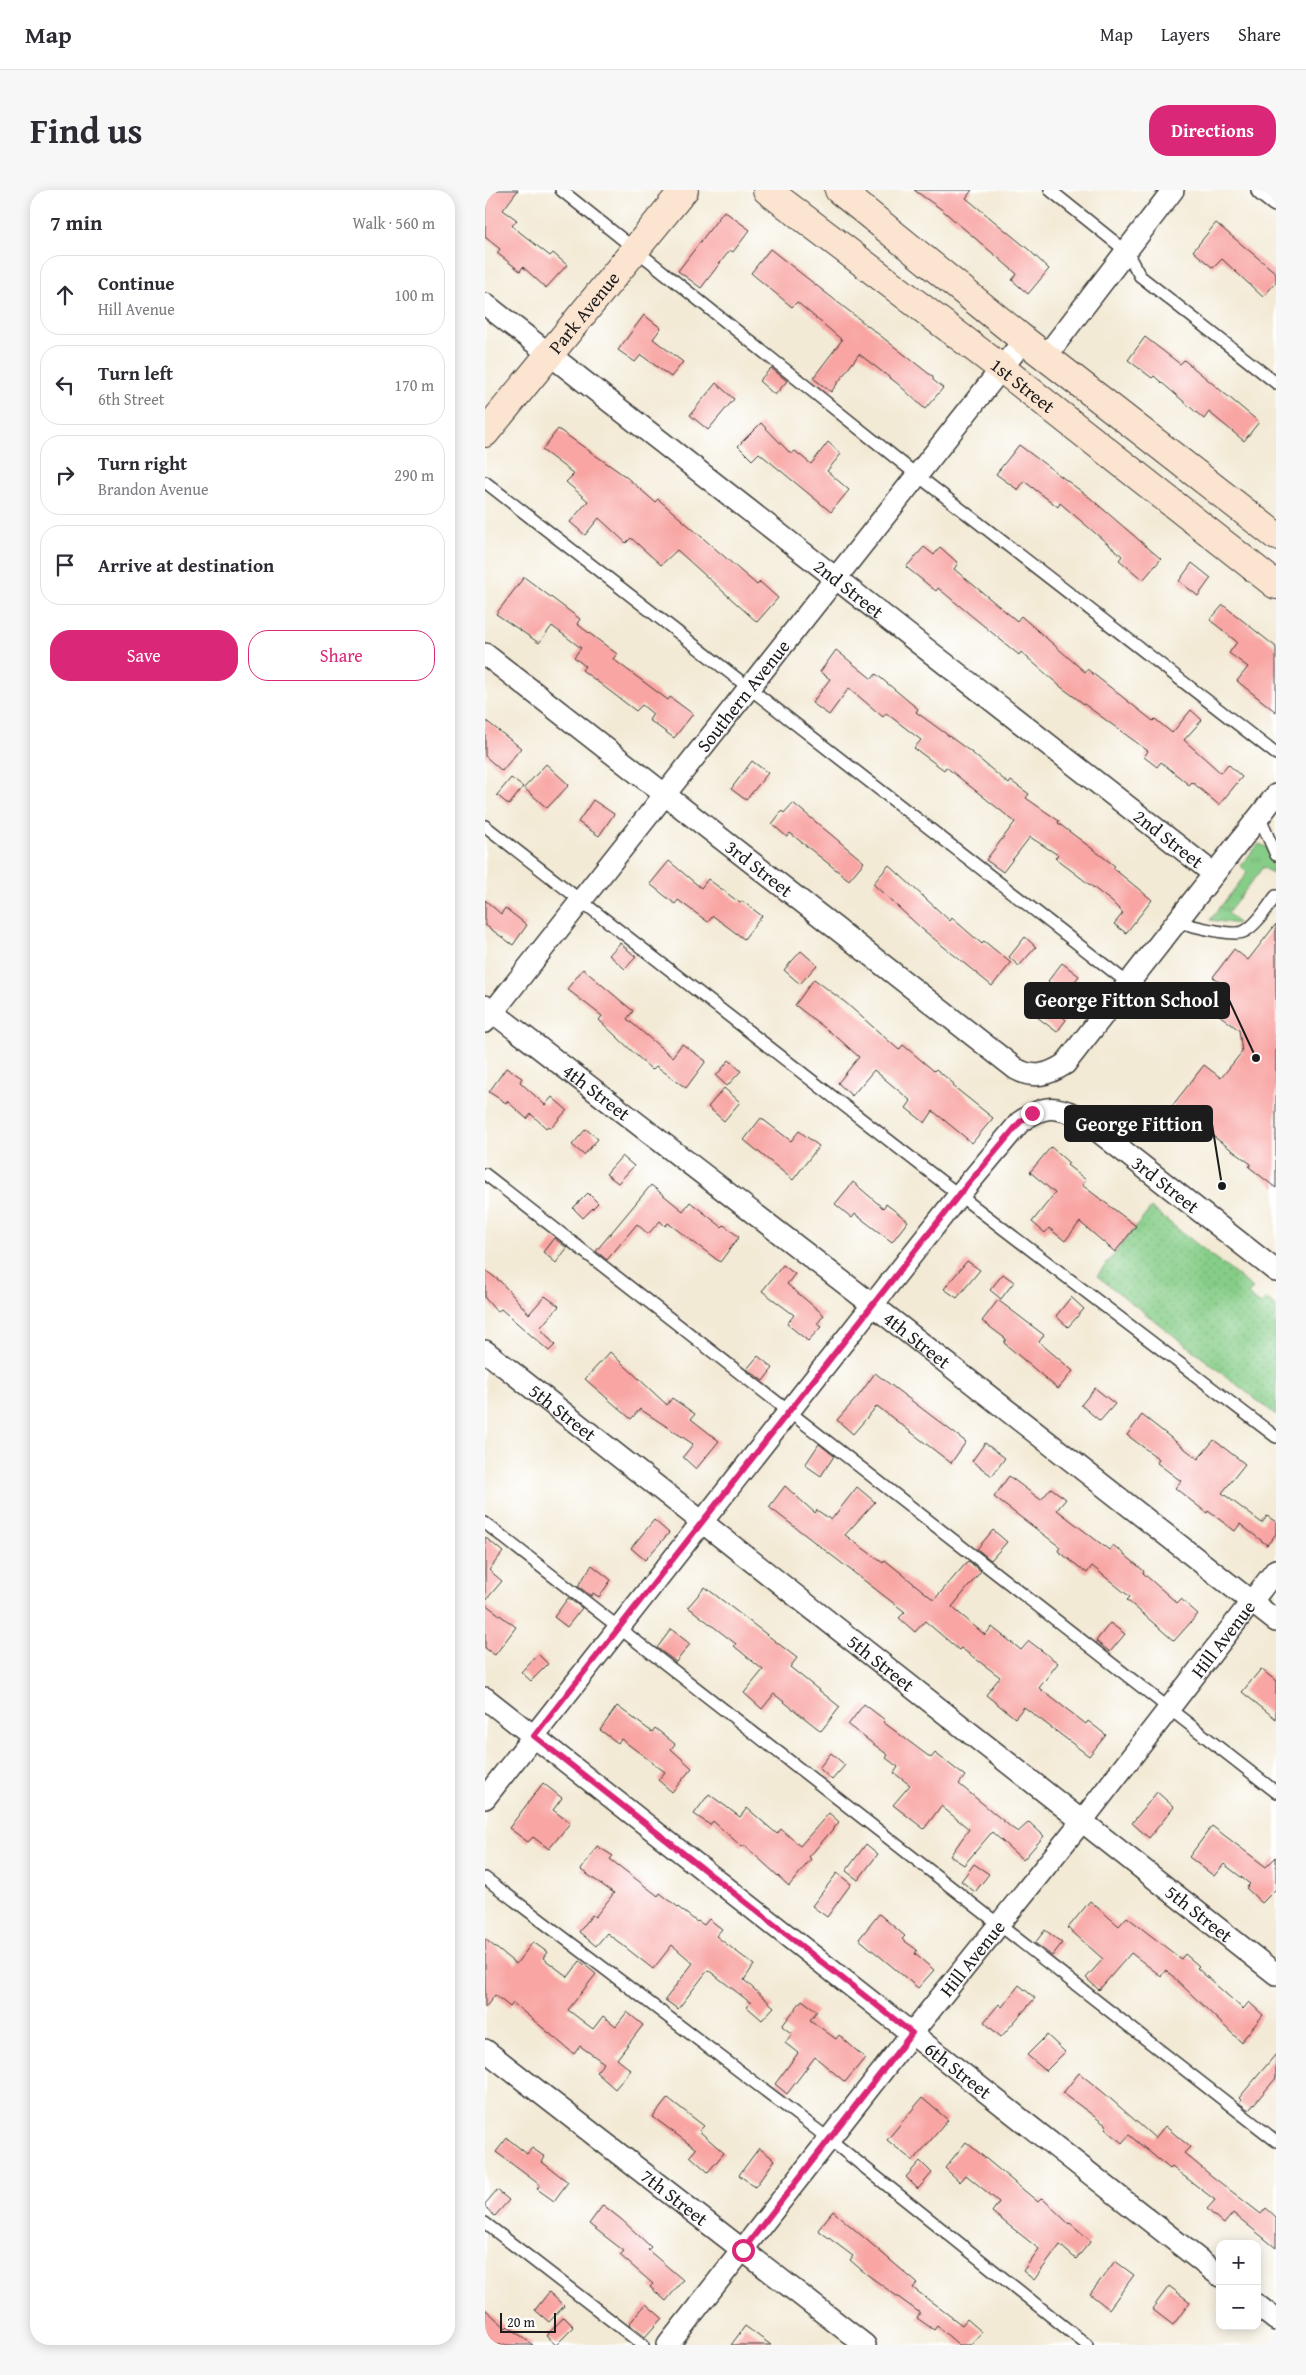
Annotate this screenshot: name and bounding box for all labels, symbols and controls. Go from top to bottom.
text: Map [25,17,72,52]
text: Map [1100,21,1133,48]
text: Layers [1161,21,1210,48]
text: Share [1238,21,1281,48]
text: Find us [30,105,143,156]
button: Directions [1149,105,1276,156]
text: 7 min [50,207,102,238]
text: Walk · 560 m [352,211,435,235]
street label: Park Avenue [542,265,626,360]
text: Continue [98,269,175,297]
icon: ahead [51,281,79,309]
text: 100 m [394,283,434,307]
text: Hill Avenue [98,297,175,321]
street label: 1st Street [985,351,1062,420]
text: Turn left [98,359,173,387]
icon: left [51,371,79,399]
text: 170 m [394,373,434,397]
text: 6th Street [98,387,164,411]
text: Turn right [98,449,187,477]
icon: right [51,461,79,489]
text: 290 m [394,463,434,487]
text: Brandon Avenue [98,477,208,501]
icon: arrive [51,551,79,579]
text: Arrive at destination [98,551,274,579]
street label: 2nd Street [808,552,890,625]
button: Save [50,630,238,681]
button: Share [248,630,435,681]
street label: Southern Avenue [690,633,796,758]
street label: 2nd Street [1128,802,1210,875]
street label: 3rd Street [719,833,799,904]
callout: George Fitton School [1025,983,1229,1018]
text: George Fitton School [1035,985,1219,1014]
street label: 4th Street [557,1057,637,1127]
route end [1021,1102,1044,1125]
callout: George Fittion [1065,1106,1212,1141]
text: George Fittion [1076,1109,1203,1138]
street label: 3rd Street [1126,1149,1206,1220]
street label: 4th Street [877,1304,957,1375]
street label: 5th Street [523,1377,603,1448]
street label: Hill Avenue [1184,1594,1262,1684]
street label: 5th Street [841,1627,921,1698]
street label: 5th Street [1159,1878,1239,1949]
street label: Hill Avenue [933,1914,1012,2003]
street label: 6th Street [919,2035,998,2106]
street label: 7th Street [635,2162,715,2233]
route start [732,2239,755,2262]
map controls [1216,2240,1261,2330]
button: + [1216,2240,1261,2285]
button: − [1216,2285,1261,2330]
scale bar [500,2310,556,2333]
text: 20 m [507,2312,535,2332]

